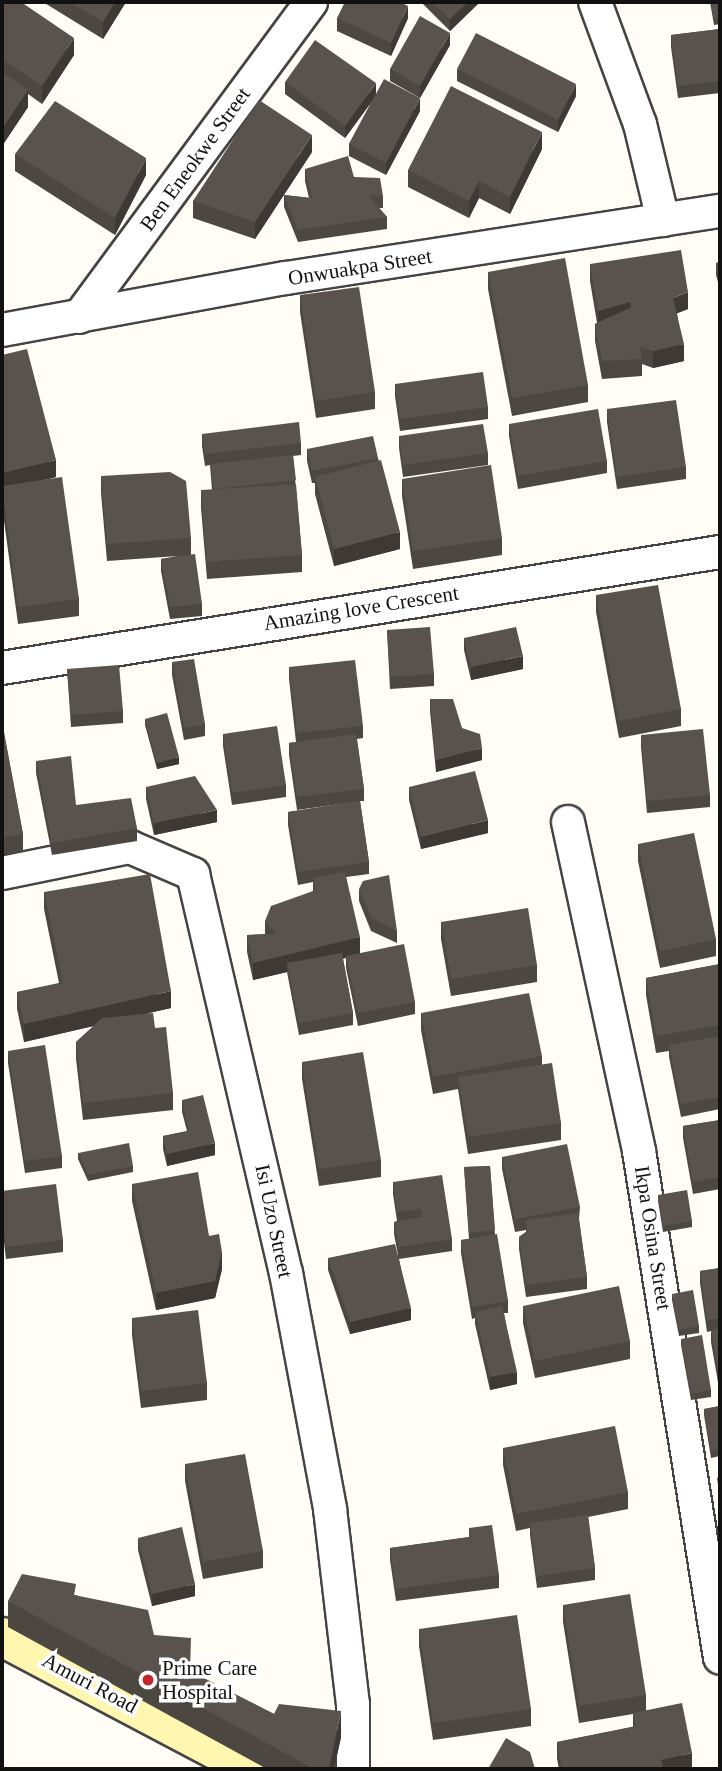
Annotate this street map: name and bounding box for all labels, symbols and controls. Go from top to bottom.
street label: Ben Eneokwe Street [134,82,256,236]
street label: Onwuakpa Street [286,243,434,291]
street label: Amazing love Crescent [262,580,460,636]
street label: Isi Uzo Street [250,1162,298,1280]
street label: Ikpa Osina Street [629,1164,677,1312]
street label: Amuri Road [38,1647,142,1719]
place label: Prime Care Hospital [162,1655,257,1705]
marker: Prime Care Hospital [140,1672,156,1688]

